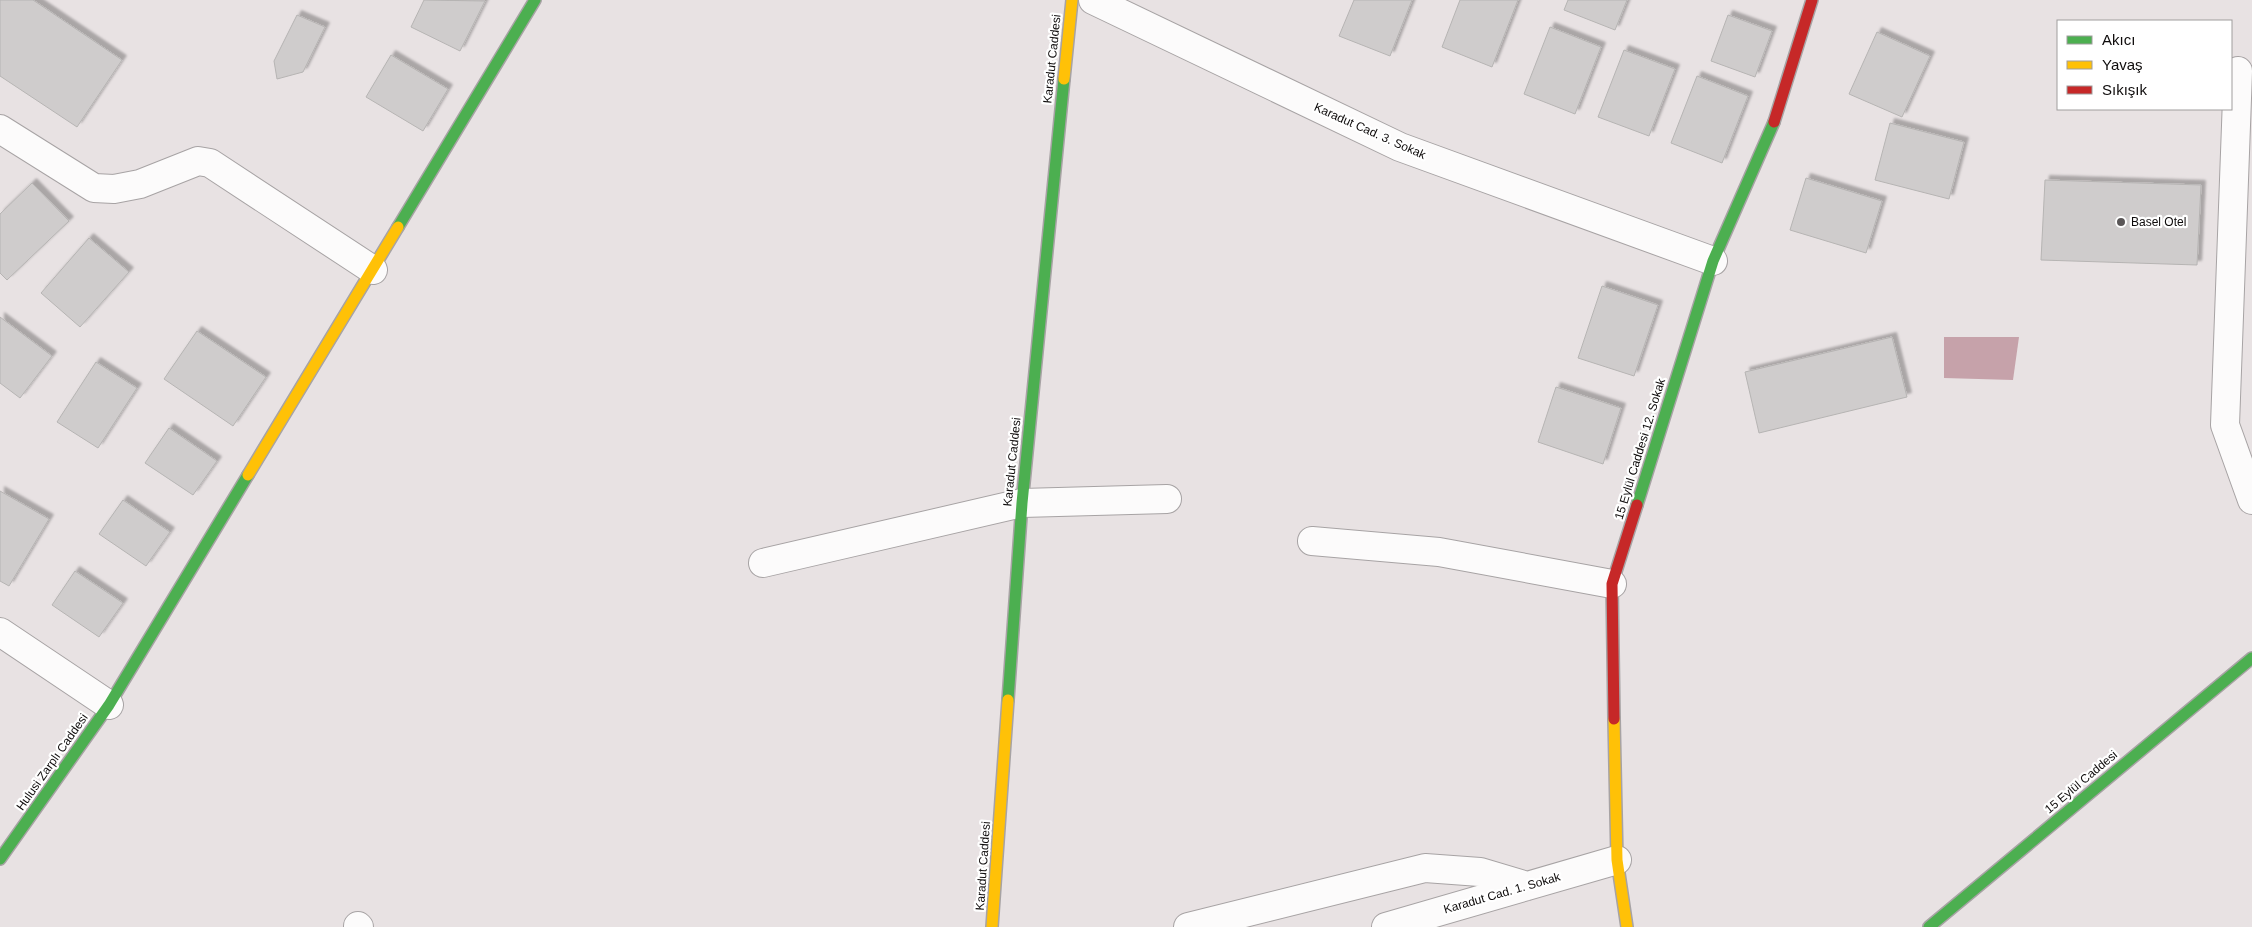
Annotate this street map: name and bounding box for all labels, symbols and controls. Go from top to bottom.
street label: Karadut Caddesi [1040,14,1064,104]
legend [2057,20,2232,110]
text: Akıcı [2102,31,2135,48]
text: Yavaş [2102,56,2143,73]
text: Sıkışık [2102,81,2148,98]
street label: Karadut Cad. 3. Sokak [1312,100,1429,162]
place label: Basel Otel [2131,215,2186,229]
marker: Basel Otel [2115,216,2127,228]
street label: 15 Eylül Caddesi 12. Sokak [1612,376,1668,521]
street label: Karadut Caddesi [1000,417,1024,507]
street label: Hulusi Zarplı Caddesi [13,711,91,813]
street label: 15 Eylül Caddesi [2042,748,2120,816]
street label: Karadut Caddesi [973,821,993,911]
street label: Karadut Cad. 1. Sokak [1442,869,1563,916]

